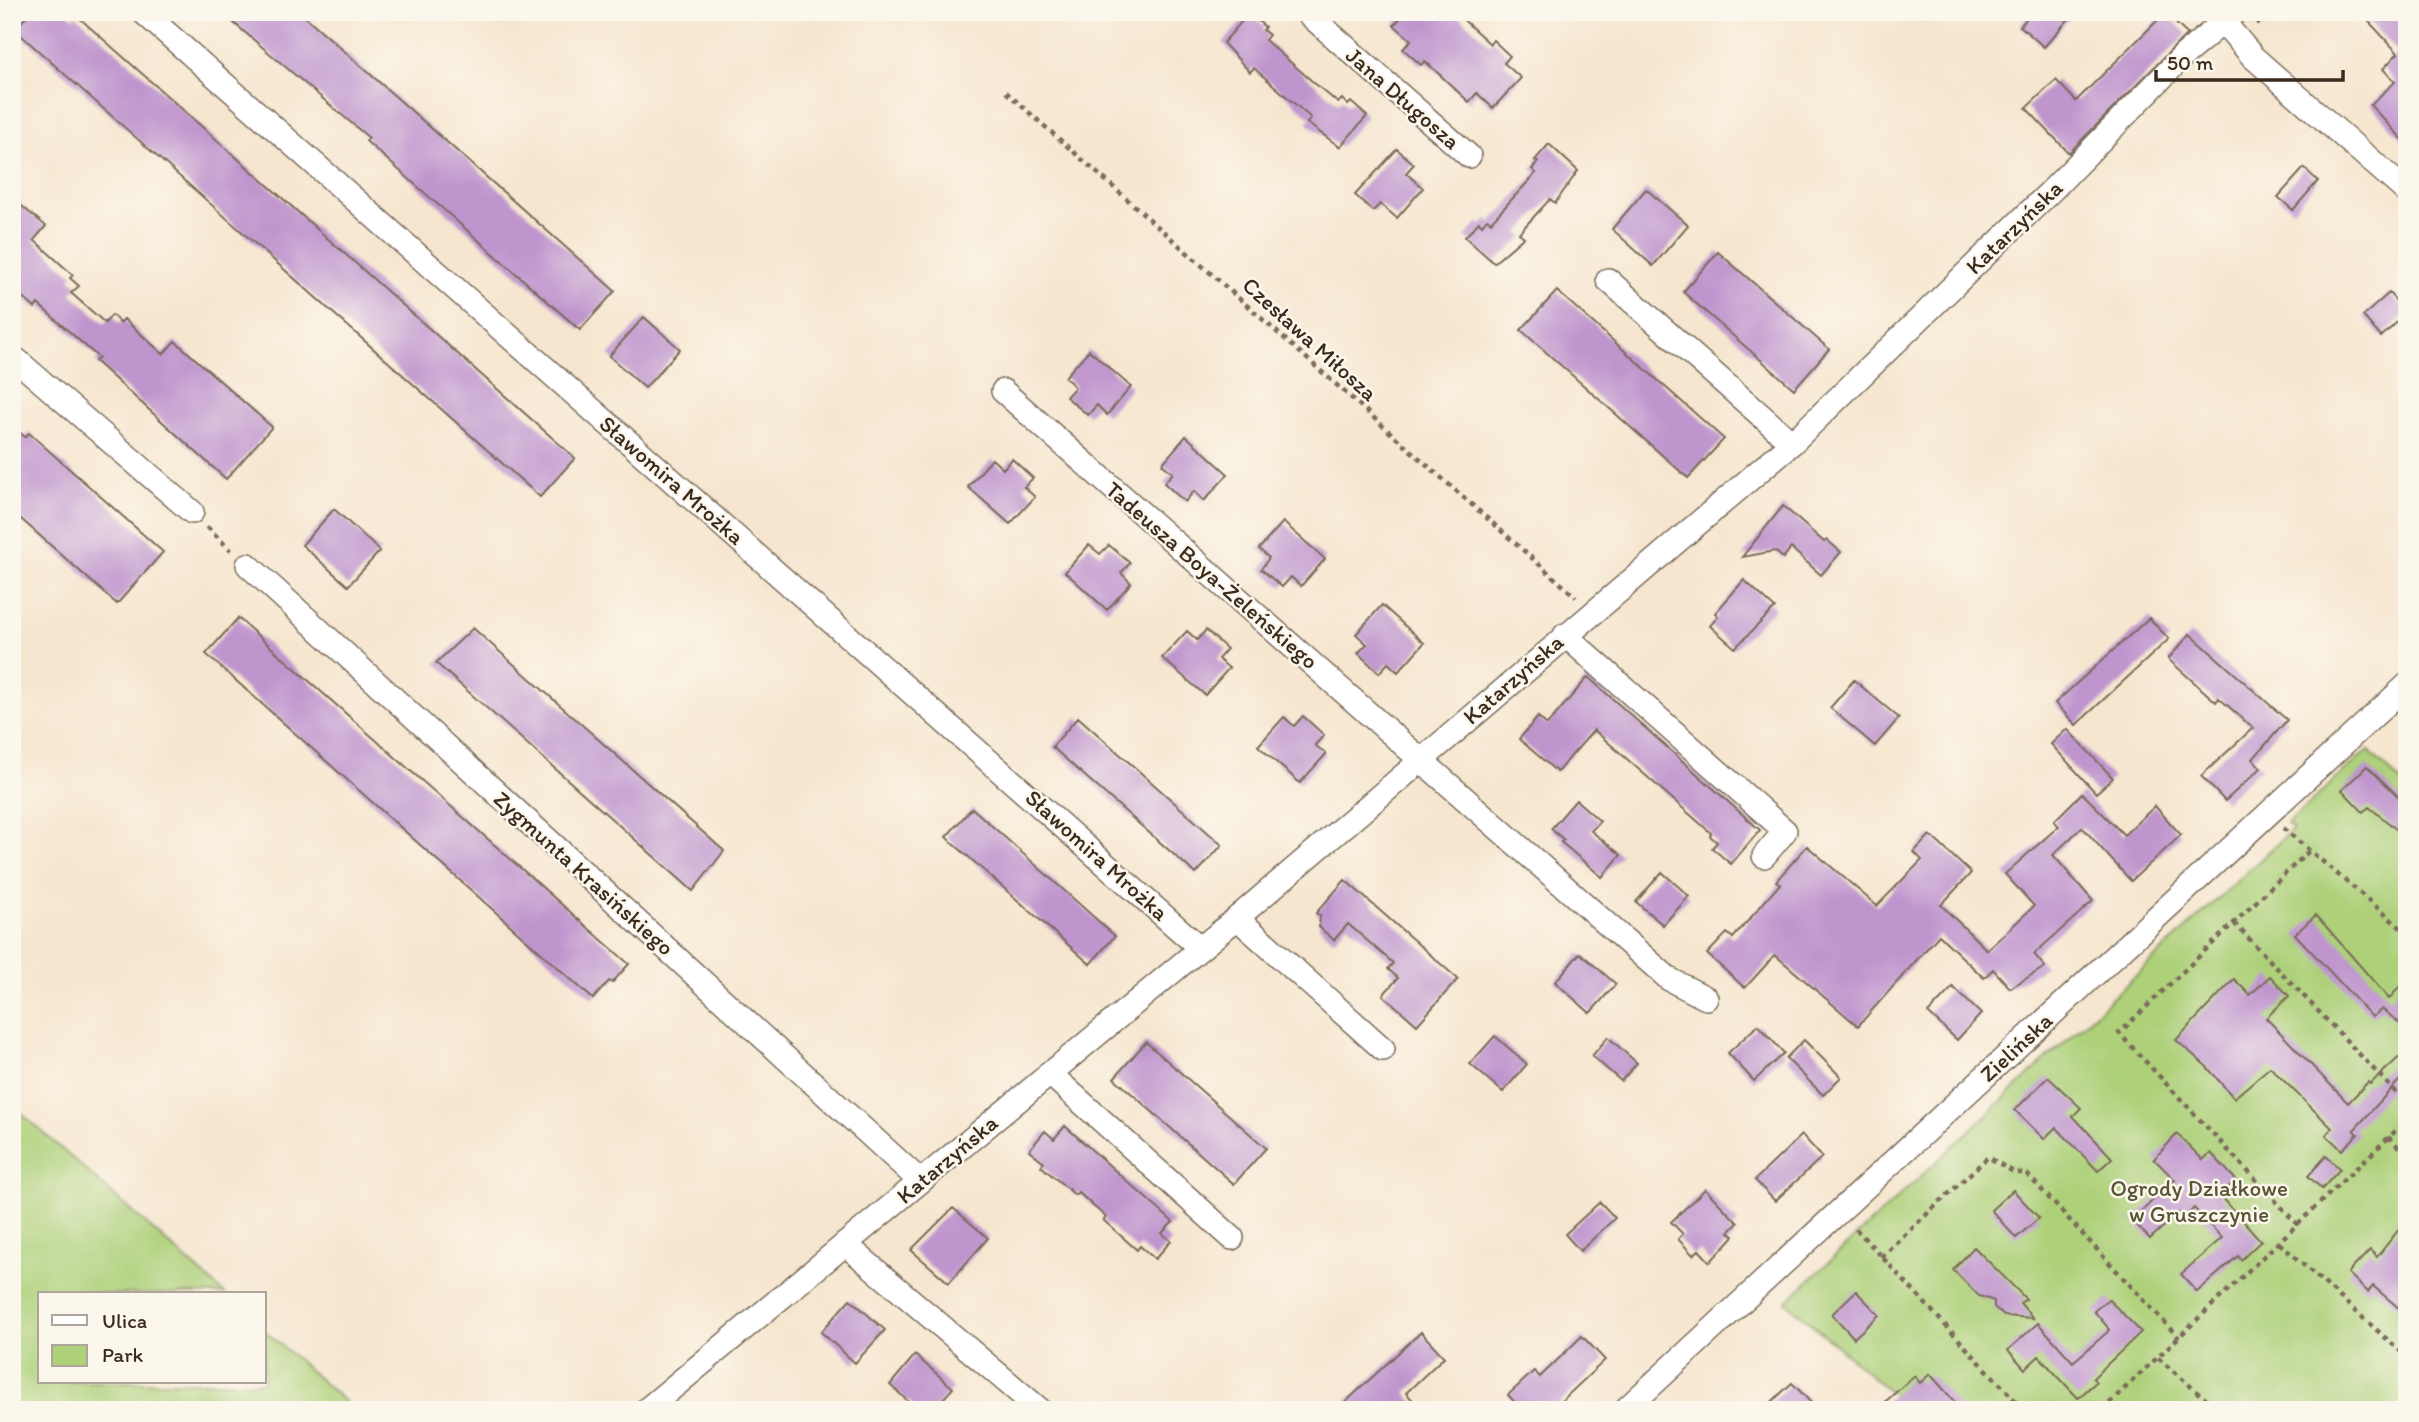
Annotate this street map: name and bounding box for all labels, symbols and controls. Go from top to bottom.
scale bar [2156,38,2344,82]
street label: Jana Długosza [1340,41,1466,155]
text: 50 m [2167,50,2214,75]
street label: Katarzyńska [1960,174,2068,280]
street label: Czesława Miłosza [1237,271,1383,407]
street label: Sławomira Mrożka [594,409,750,551]
street label: Tadeusza Boya-Żeleńskiego [1100,475,1324,675]
street label: Katarzyńska [1457,628,1569,730]
street label: Sławomira Mrożka [1020,783,1174,927]
street label: Zygmunta Krasińskiego [488,785,680,961]
street label: Zielińska [1974,1006,2058,1088]
street label: Katarzyńska [891,1108,1003,1210]
park label: Ogrody Działkowe w Gruszczynie [2110,1174,2288,1228]
legend [38,1292,266,1384]
text: Ulica [102,1308,147,1333]
text: Park [102,1342,144,1367]

